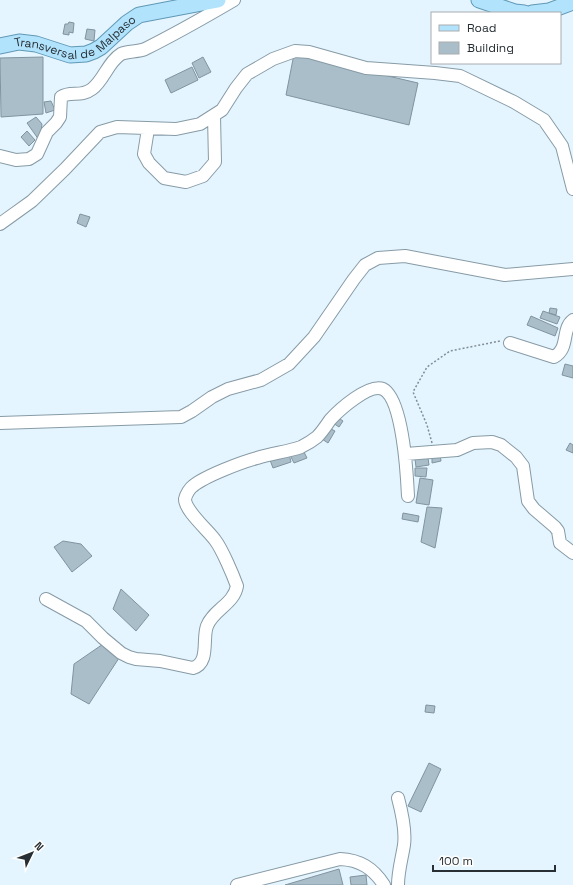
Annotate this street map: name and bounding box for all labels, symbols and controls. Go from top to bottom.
street label: Transversal de Malpaso [13,11,139,63]
legend [431,12,561,64]
text: Road [467,20,496,36]
text: Building [467,40,514,56]
north arrow [12,833,52,873]
text: N [32,839,47,854]
scale bar [433,847,555,873]
text: 100 m [439,853,473,869]

